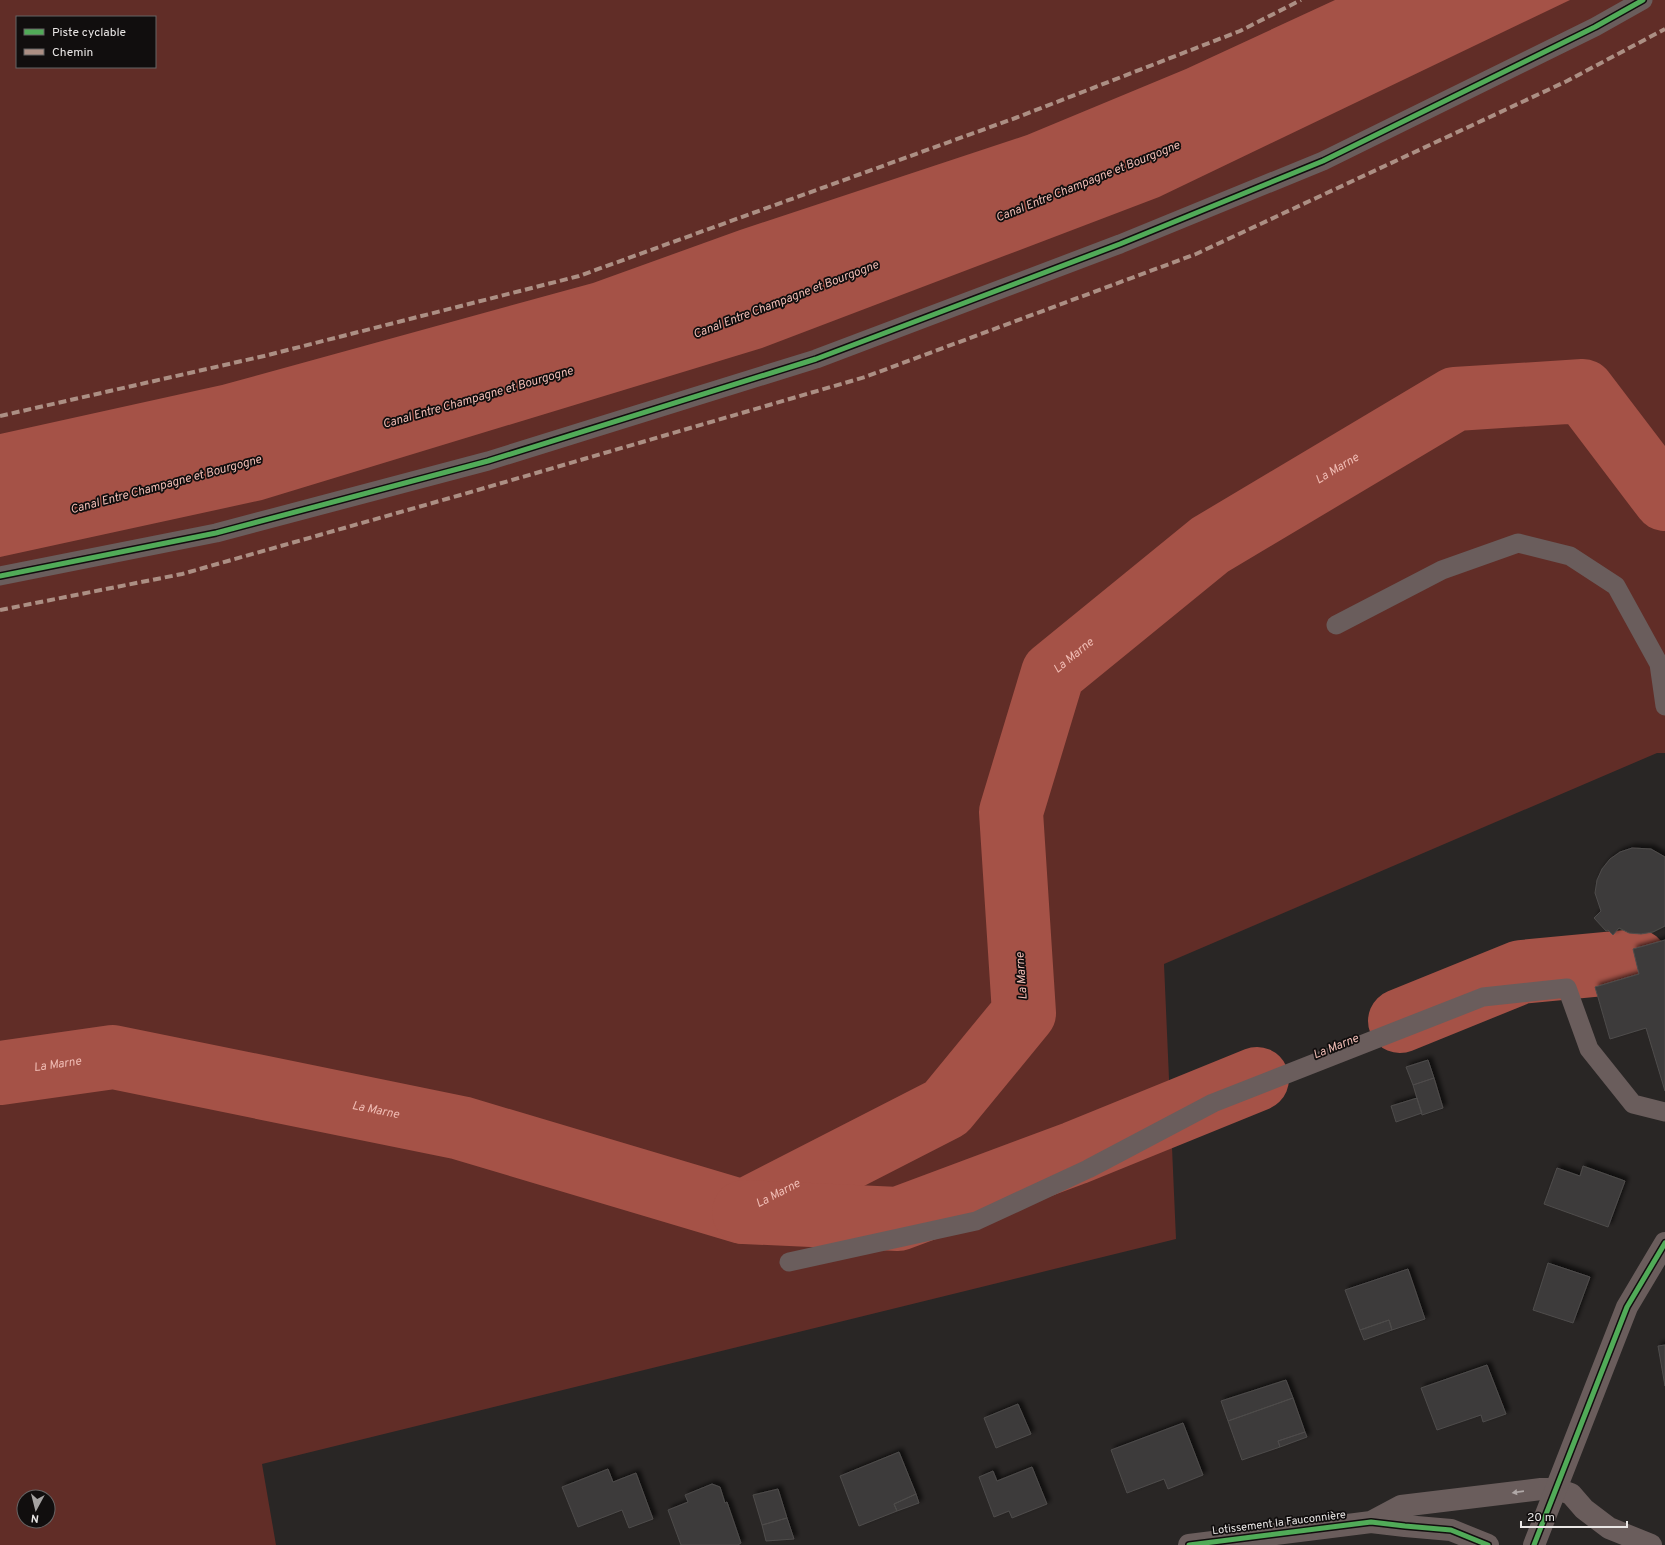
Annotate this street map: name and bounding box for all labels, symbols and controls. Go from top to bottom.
legend [16,16,156,68]
text: Piste cyclable [52,25,126,41]
text: Chemin [52,45,93,61]
water label: Canal Entre Champagne et Bourgogne [994,137,1183,226]
water label: Canal Entre Champagne et Bourgogne [691,257,882,343]
water label: Canal Entre Champagne et Bourgogne [381,363,576,433]
water label: La Marne [1313,450,1363,488]
water label: Canal Entre Champagne et Bourgogne [69,452,264,518]
water label: La Marne [1050,634,1098,677]
water label: La Marne [1012,951,1032,1000]
water label: La Marne [1311,1030,1362,1063]
water label: La Marne [33,1053,83,1076]
water label: La Marne [350,1098,401,1123]
water label: La Marne [753,1176,804,1212]
north arrow [16,1489,56,1529]
one-way arrow [1512,1489,1524,1495]
scale bar [1521,1503,1627,1529]
street label: Lotissement la Fauconnière [1211,1508,1347,1538]
text: 20 m [1527,1510,1555,1526]
text: N [30,1511,40,1525]

